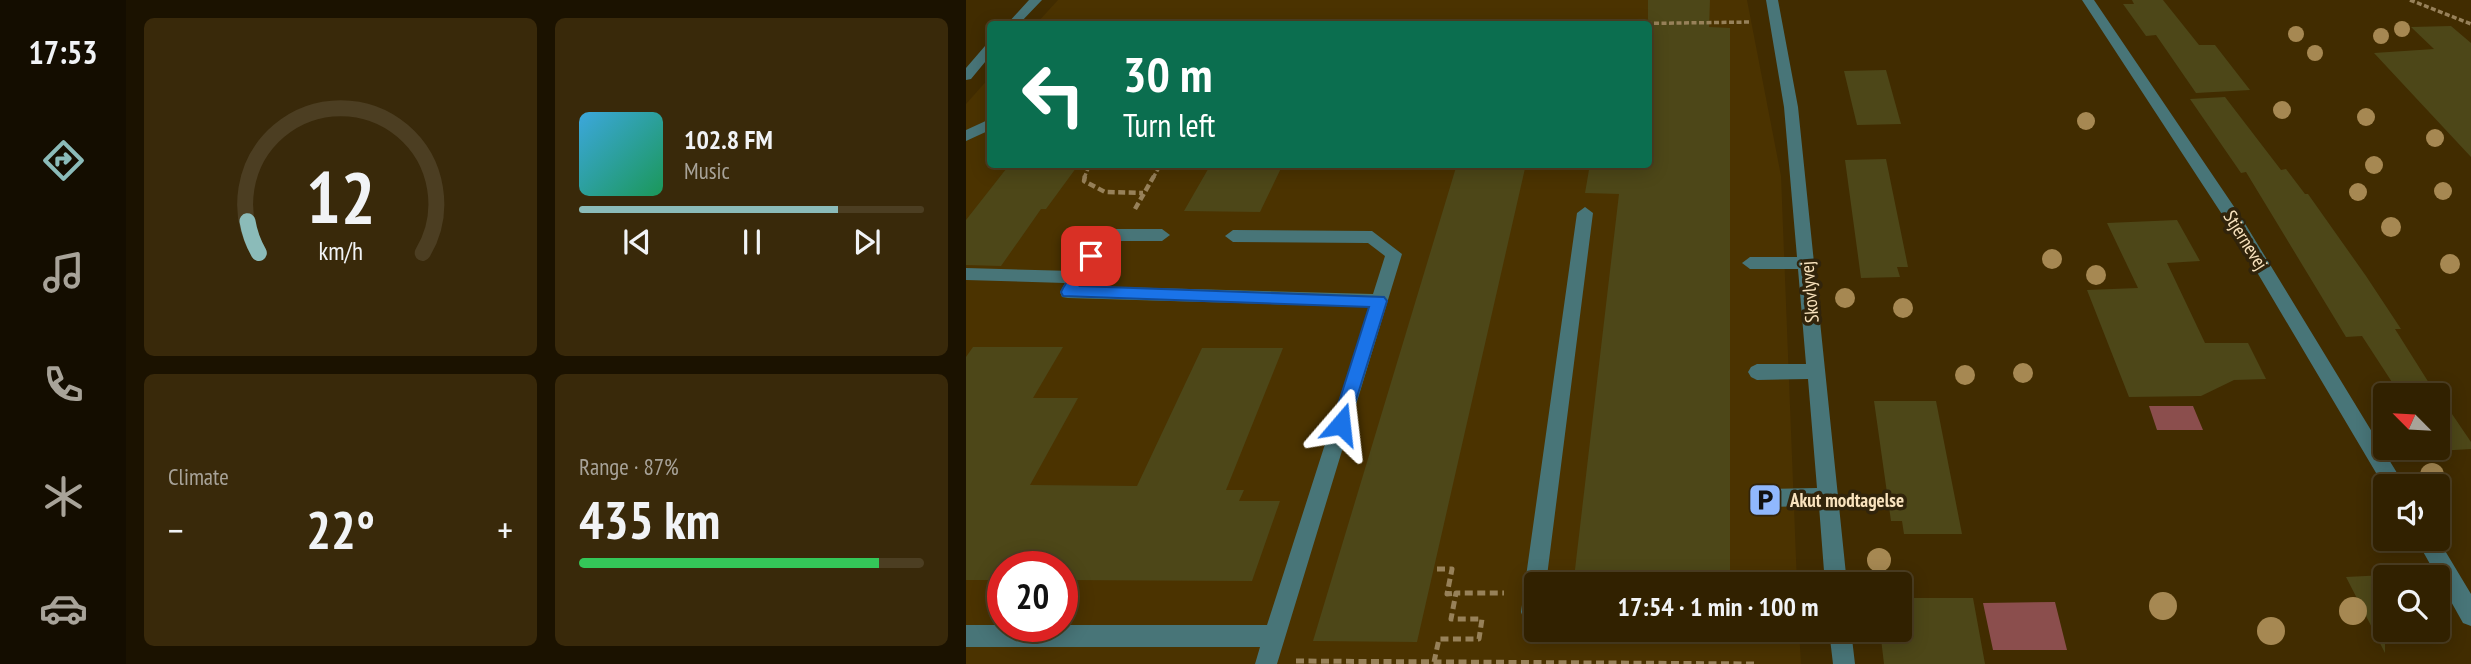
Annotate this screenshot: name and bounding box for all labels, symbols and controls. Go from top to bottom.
text: 17:53 [28,31,98,73]
text: 30 m [1123,42,1212,106]
icon: left [1008,49,1099,140]
text: Turn left [1123,104,1215,146]
text: 102.8 FM [684,123,773,156]
icon: directions [39,136,88,185]
text: 12 [306,149,375,243]
text: Music [684,156,730,185]
street label: Stjernevej [2218,206,2274,274]
icon: previous [618,223,656,261]
icon: pause [733,223,771,261]
icon: next [848,223,886,261]
pin [1061,226,1121,286]
text: km/h [318,235,363,267]
icon: arrive [1072,237,1110,275]
icon: music [39,248,88,297]
street label: Skovlyvej [1794,260,1824,324]
icon: phone [39,360,88,409]
north arrow [2373,383,2450,460]
map controls [2373,383,2450,642]
position arrow [1304,387,1378,461]
text: Range · 87% [579,452,679,481]
text: Climate [168,462,229,491]
icon: climate [39,472,88,521]
button: sound [2373,474,2450,551]
parking icon: Akut modtagelse [1746,481,1784,519]
text: 435 km [579,486,720,553]
place label: Akut modtagelse [1789,488,1904,512]
text: 22° [306,496,375,563]
text: − [168,505,184,554]
text: + [497,505,513,554]
speed limit sign: 20 [987,551,1078,642]
button: search [2373,565,2450,642]
icon: car [39,584,88,633]
text: 17:54 · 1 min · 100 m [1618,590,1818,623]

